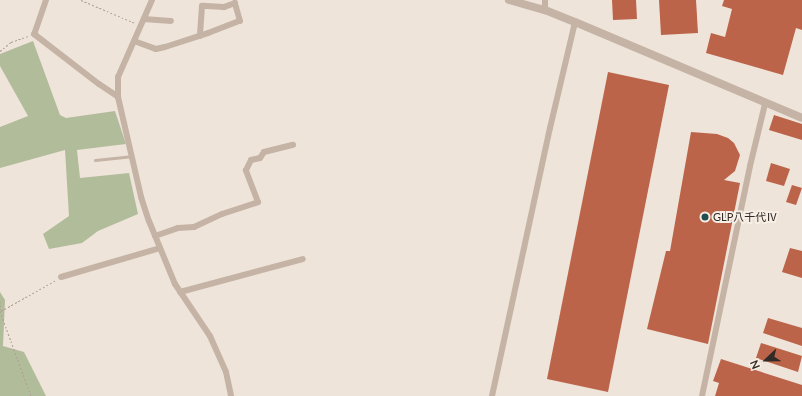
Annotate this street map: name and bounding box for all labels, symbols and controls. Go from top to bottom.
place label: GLP八千代Ⅳ [713,210,777,224]
marker: GLP八千代Ⅳ [700,212,710,222]
north arrow [746,340,786,380]
text: N [747,358,762,371]

